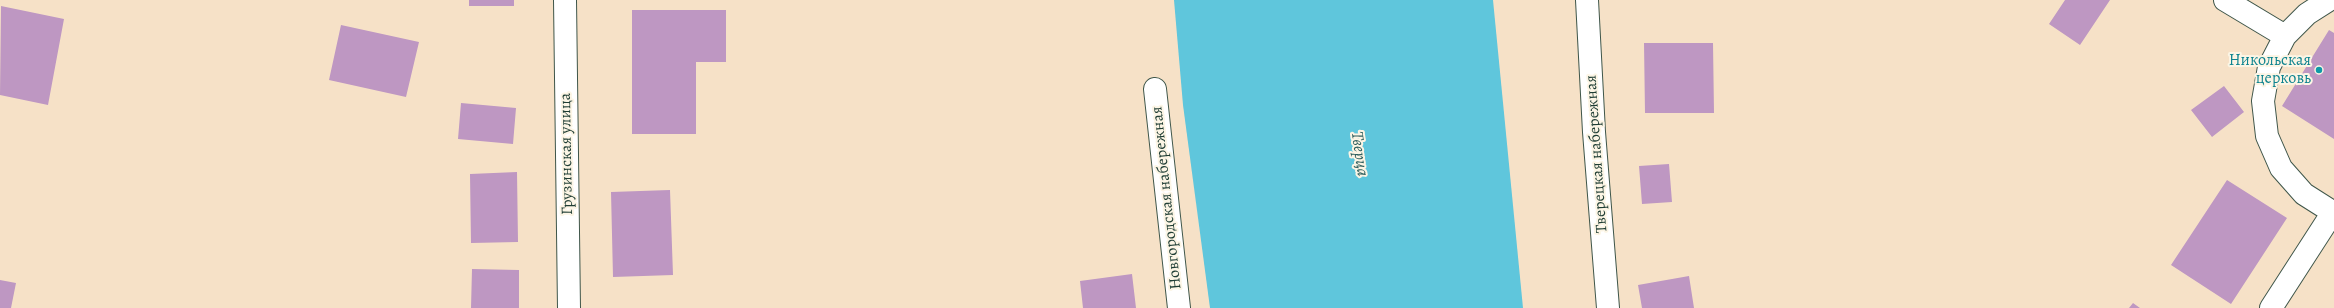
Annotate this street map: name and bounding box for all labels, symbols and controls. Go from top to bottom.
place label: Никольская церковь [2229,51,2311,89]
marker: Никольская церковь [2314,65,2324,75]
street label: Тверецкая набережная [1582,74,1612,234]
street label: Грузинская улица [556,93,578,215]
street label: Новгородская набережная [1148,106,1186,290]
water label: Тверца [1346,130,1372,178]

